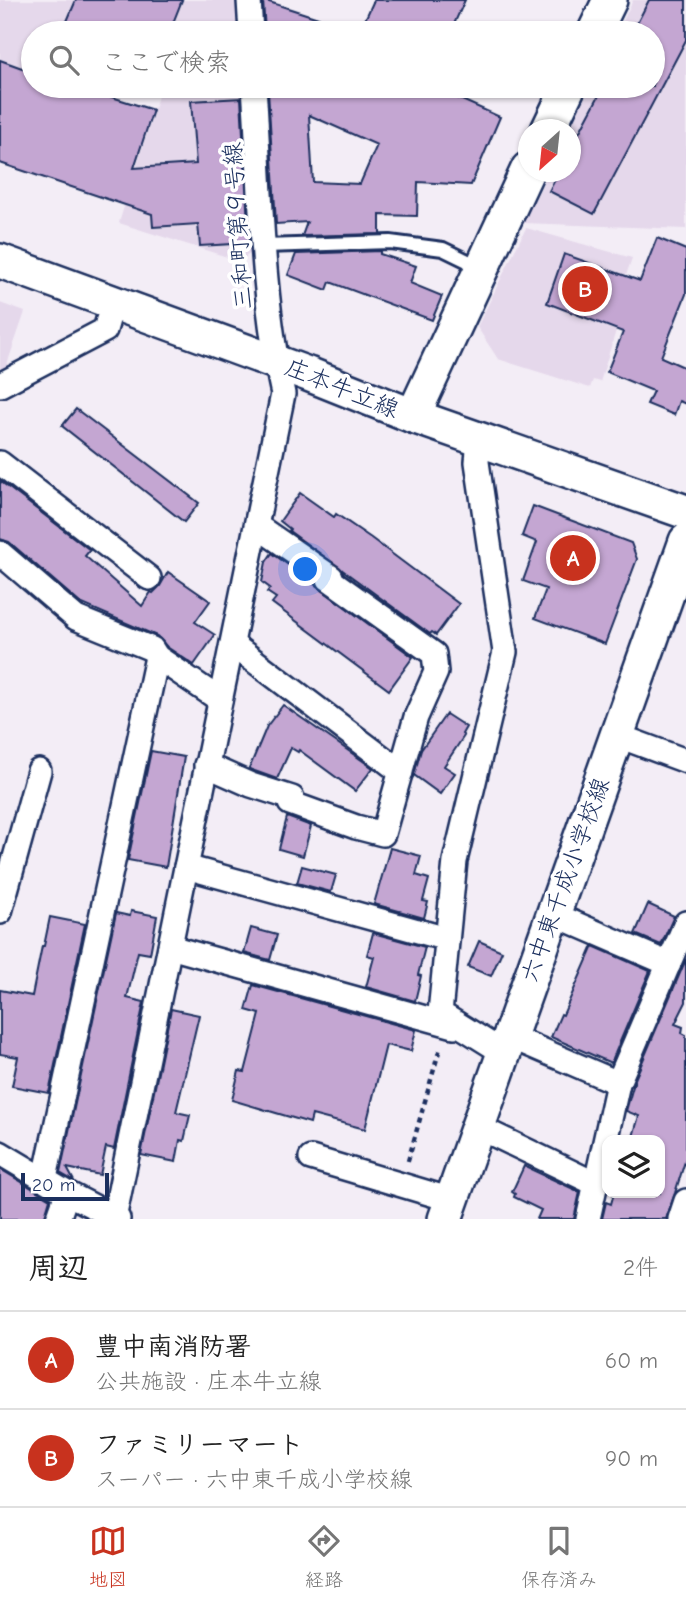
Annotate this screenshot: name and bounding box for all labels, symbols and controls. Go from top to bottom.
search box [21,21,665,98]
icon: search [45,41,83,79]
text: ここで検索 [101,48,231,78]
north arrow [518,119,581,182]
street label: 三和町第９号線 [218,141,258,311]
pin: B [562,263,608,315]
street label: 庄本牛立線 [281,353,403,423]
pin: A [550,532,596,584]
your location [288,552,322,586]
street label: 六中東千成小学校線 [515,774,615,986]
map controls [602,1135,665,1198]
button: layers [602,1135,665,1198]
scale bar [21,1170,108,1202]
text: 20 m [32,1174,76,1196]
text: 周辺 [28,1251,88,1286]
text: 2件 [623,1254,658,1281]
text: 豊中南消防署 [95,1332,251,1362]
text: A [45,1347,57,1374]
text: 60 m [605,1347,658,1374]
text: 公共施設 · 庄本牛立線 [95,1368,321,1395]
text: ファミリーマート [95,1430,304,1460]
text: B [44,1445,58,1472]
text: 90 m [605,1445,658,1472]
text: スーパー · 六中東千成小学校線 [95,1466,413,1493]
tab: 地図 [89,1522,127,1591]
tab: 経路 [305,1522,343,1591]
tab: 保存済み [521,1522,597,1591]

